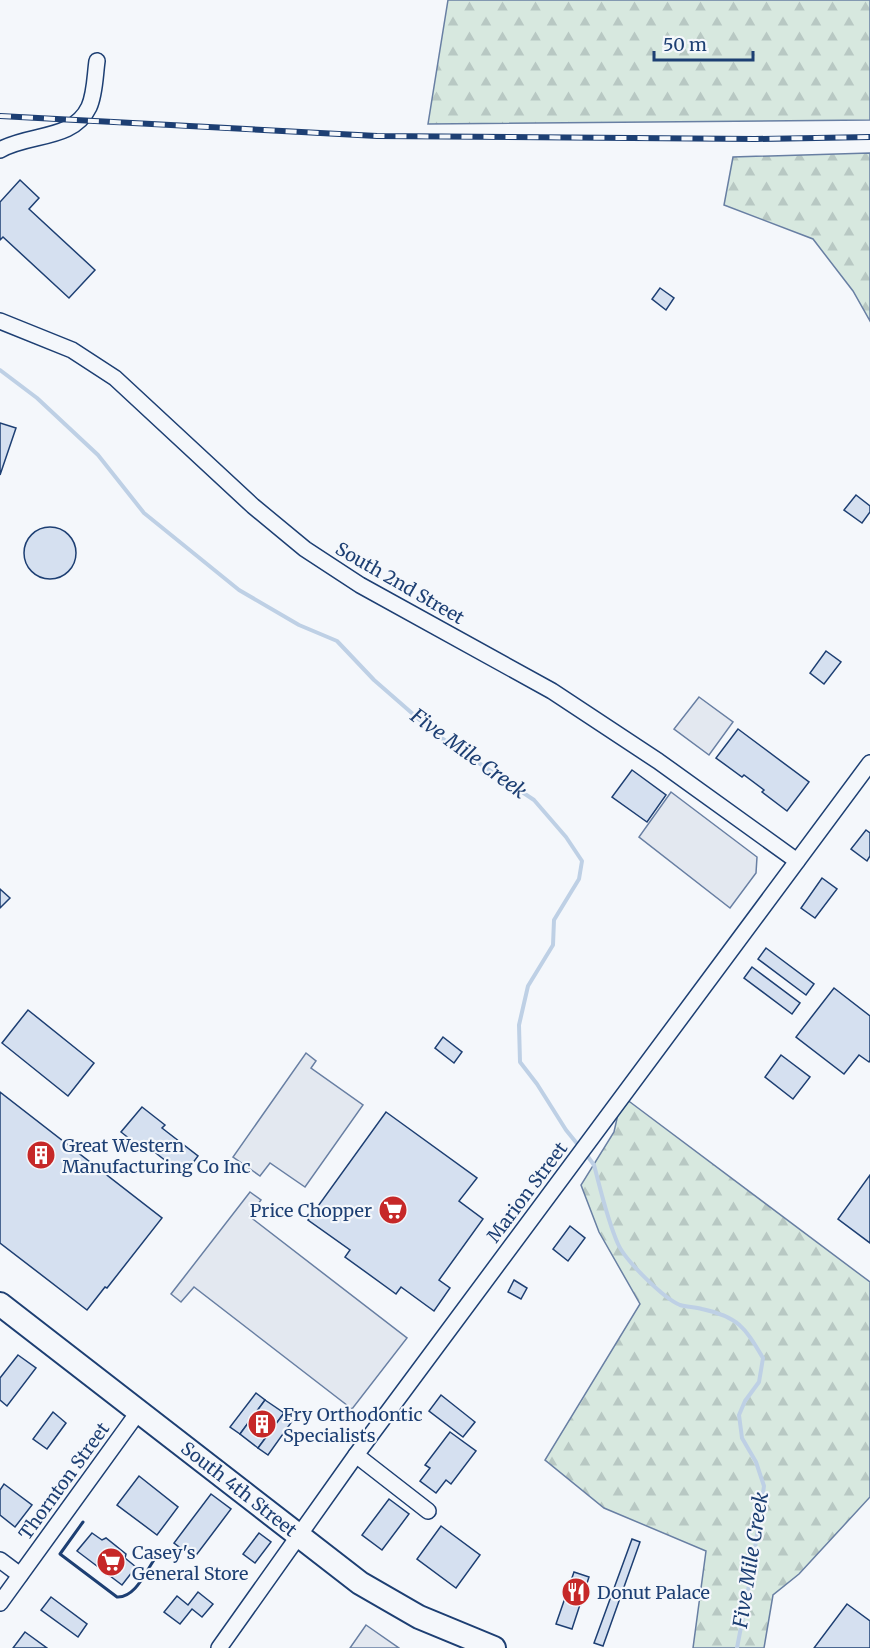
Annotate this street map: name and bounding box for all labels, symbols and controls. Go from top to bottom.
scale bar [654,24,753,62]
text: 50 m [663,33,707,56]
street label: South 2nd Street [332,537,468,629]
water label: Five Mile Creek [405,702,532,804]
place label: Great Western Manufacturing Co Inc [62,1134,251,1178]
street label: Marion Street [482,1137,572,1247]
building icon: Great Western Manufacturing Co Inc [25,1139,57,1171]
supermarket icon: Price Chopper [377,1194,409,1226]
place label: Price Chopper [250,1199,372,1222]
place label: Fry Orthodontic Specialists [283,1403,423,1447]
building icon: Fry Orthodontic Specialists [246,1408,278,1440]
street label: Thornton Street [14,1418,114,1544]
street label: South 4th Street [176,1437,302,1541]
water label: Five Mile Creek [727,1490,773,1631]
place label: Casey's General Store [132,1541,248,1585]
supermarket icon: Casey's General Store [95,1546,127,1578]
restaurant icon: Donut Palace [560,1576,592,1608]
place label: Donut Palace [597,1581,710,1604]

